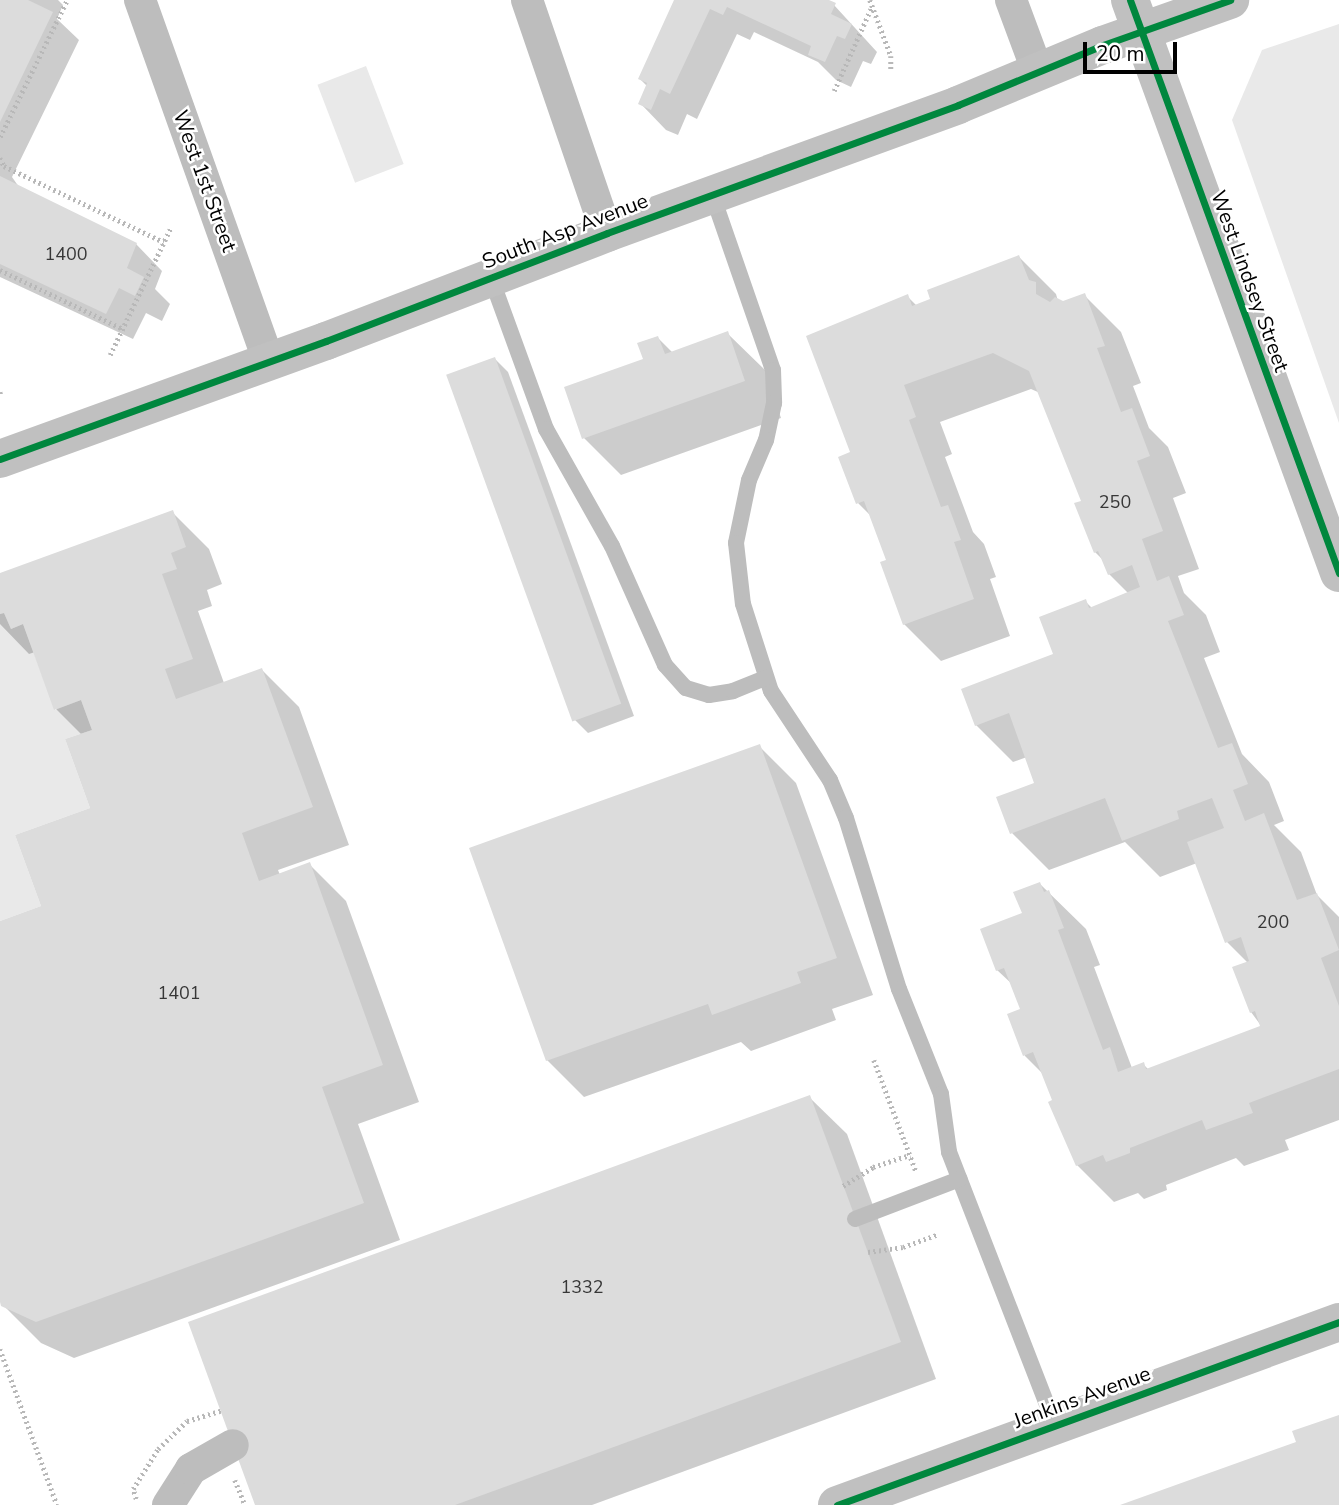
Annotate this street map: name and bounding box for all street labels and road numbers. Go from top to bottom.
street label: West 1st Street [168,107,242,255]
street label: West Lindsey Street [1206,187,1294,375]
street label: South Asp Avenue [479,188,651,274]
street label: Jenkins Avenue [1010,1361,1154,1433]

